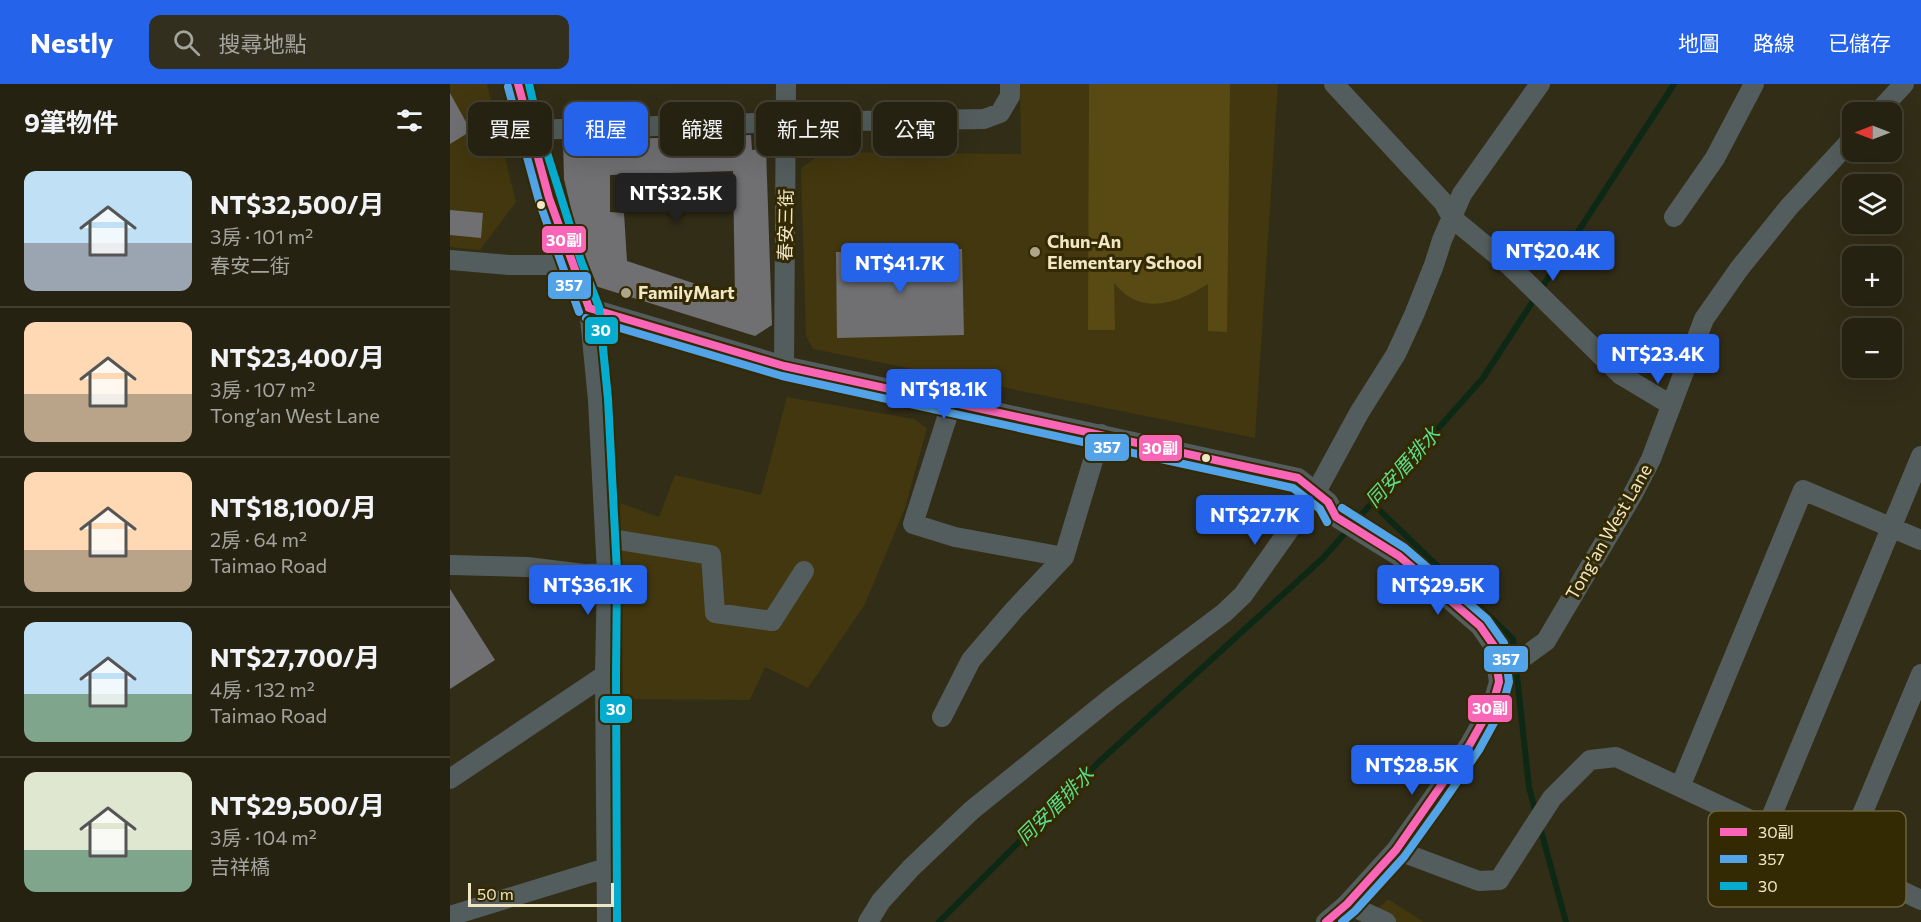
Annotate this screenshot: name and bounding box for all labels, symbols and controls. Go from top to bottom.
search box [149,15,569,69]
text: Nestly [30,25,113,59]
icon: search [170,26,203,59]
text: 搜尋地點 [218,30,306,57]
text: 地圖 [1678,30,1720,55]
text: 路線 [1753,30,1795,55]
text: 已儲存 [1828,30,1891,55]
chip: 買屋 [468,102,552,156]
chip: 租屋 [564,102,648,156]
chip: 篩選 [660,102,744,156]
chip: 新上架 [756,102,861,156]
chip: 公寓 [873,102,957,156]
north arrow [1842,102,1902,162]
map controls [1842,102,1902,378]
icon: filters [393,104,426,137]
text: 9筆物件 [24,106,118,137]
pin: NT$32.5K [614,173,738,224]
button: layers [1842,174,1902,234]
text: NT$32.5K [629,180,723,204]
text: NT$32,500/月 [210,188,385,219]
street label: 春安三街 [773,189,797,261]
icon: home [72,195,144,267]
unlabelled marker [535,199,547,211]
text: 3房 · 101 m² [210,224,313,248]
line badge: 30副 [541,225,587,254]
text: 30副 [546,230,582,249]
place label: Chun-An Elementary School [1047,230,1202,273]
pin: NT$20.4K [1491,231,1615,282]
text: NT$20.4K [1505,238,1601,262]
pin: NT$41.7K [838,243,962,294]
marker: Chun-An Elementary School [1028,245,1042,259]
button: + [1842,246,1902,306]
text: NT$41.7K [855,250,945,274]
text: 春安二街 [210,253,290,277]
line badge: 357 [547,271,592,300]
text: 357 [555,275,583,294]
place label: FamilyMart [638,281,735,303]
marker: FamilyMart [619,286,633,300]
line badge: 30 [584,316,619,345]
button: − [1842,318,1902,378]
text: 30 [591,320,611,339]
pin: NT$23.4K [1596,334,1720,385]
text: NT$23,400/月 [210,341,385,372]
text: NT$23.4K [1611,341,1705,365]
icon: home [72,346,144,418]
pin: NT$18.1K [882,369,1006,420]
text: NT$18.1K [900,376,988,400]
text: 3房 · 107 m² [210,377,315,401]
text: Tong’an West Lane [210,403,380,427]
water label: 同安厝排水 [1360,420,1445,512]
line badge: 357 [1084,433,1130,462]
line badge: 30副 [1138,434,1183,462]
text: 357 [1093,437,1121,456]
text: 30副 [1142,438,1178,457]
unlabelled marker [1200,452,1212,464]
street label: Tong’an West Lane [1560,460,1656,603]
text: NT$18,100/月 [210,491,377,522]
pin: NT$27.7K [1193,495,1317,546]
icon: home [72,496,144,568]
text: NT$27.7K [1210,502,1300,526]
text: 2房 · 64 m² [210,527,307,551]
text: Taimao Road [210,553,327,577]
pin: NT$36.1K [526,565,650,616]
pin: NT$29.5K [1376,565,1500,616]
text: NT$36.1K [543,572,633,596]
text: NT$29.5K [1391,572,1485,596]
text: NT$27,700/月 [210,641,380,672]
line badge: 357 [1483,645,1529,673]
icon: home [72,646,144,718]
text: 357 [1492,649,1520,668]
text: 4房 · 132 m² [210,677,315,701]
line badge: 30副 [1467,694,1513,723]
line badge: 30 [599,695,633,724]
text: 30副 [1472,698,1508,717]
text: 30 [606,699,626,718]
text: Taimao Road [210,703,327,727]
pin: NT$28.5K [1350,745,1474,796]
text: NT$28.5K [1365,752,1459,776]
water label: 同安厝排水 [1010,761,1099,849]
text: NT$29,500/月 [210,789,385,820]
icon: home [72,796,144,868]
legend [1708,811,1906,907]
text: 30副 [1758,822,1794,841]
text: 3房 · 104 m² [210,825,317,849]
text: 357 [1758,849,1785,868]
text: 吉祥橋 [210,854,270,878]
text: 30 [1758,876,1778,895]
scale bar [468,880,614,908]
text: 50 m [477,884,514,903]

